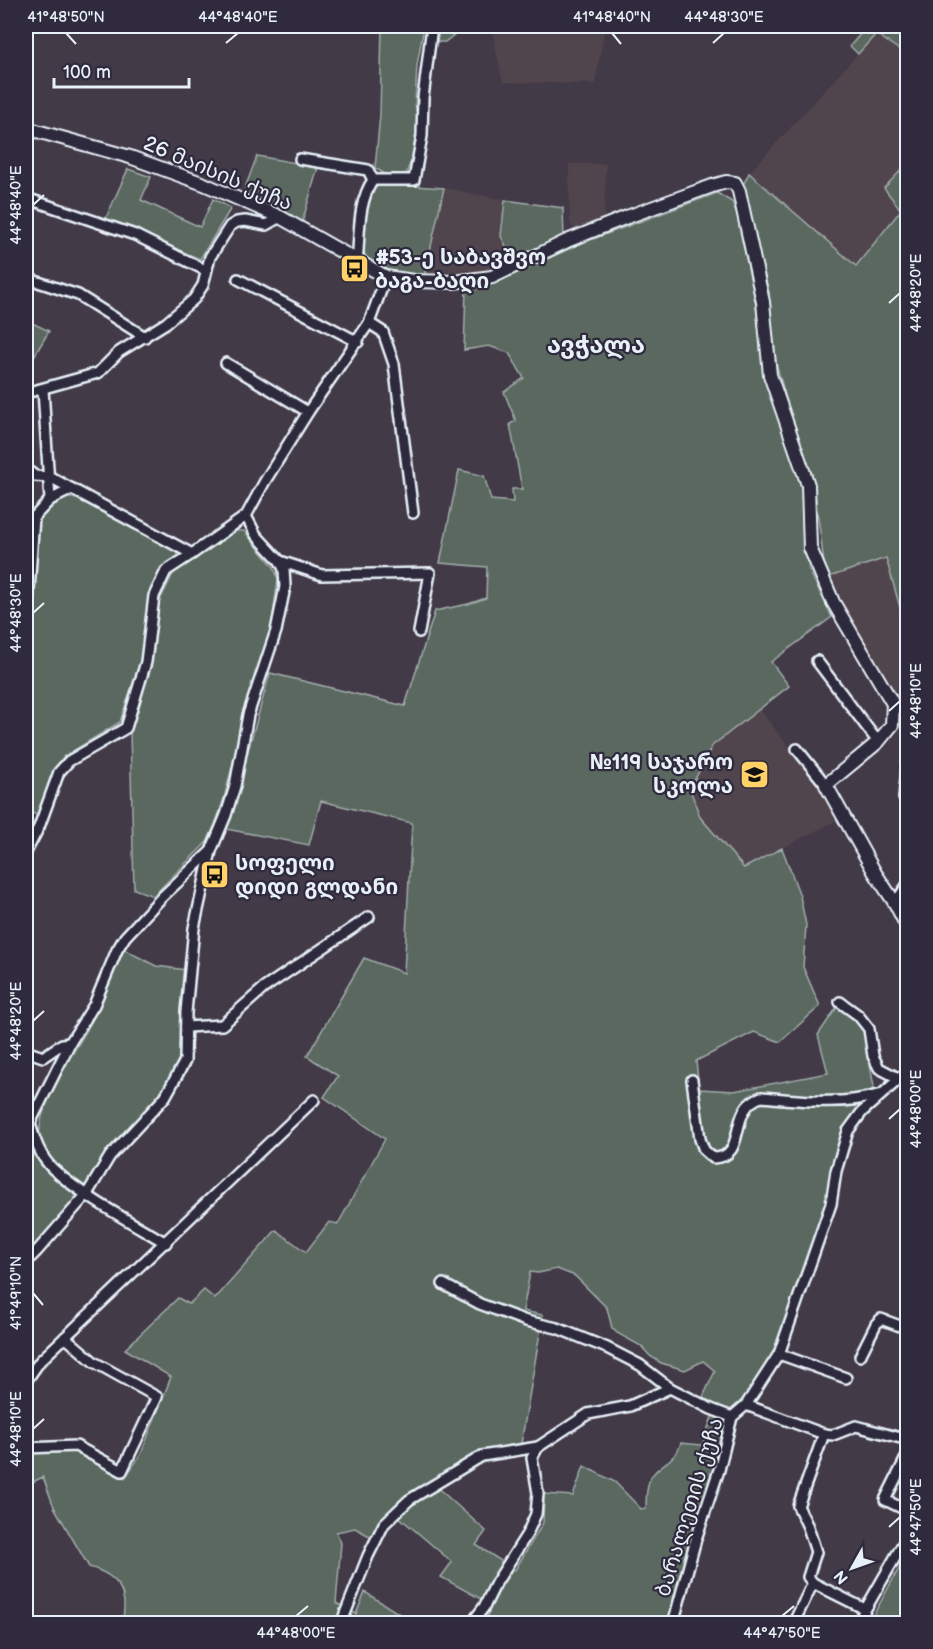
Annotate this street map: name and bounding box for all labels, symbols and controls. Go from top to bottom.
text: 41°48'50"N [27,8,105,27]
text: 44°48'40"E [198,8,278,27]
text: 41°48'40"N [573,8,651,27]
text: 44°48'30"E [684,8,764,27]
scale bar [54,51,189,89]
text: 100 m [63,62,111,83]
street label: 26 მაისის ქუჩა [140,131,296,216]
text: 44°48'40"E [7,165,26,245]
place label: #53-ე საბავშვო ბაგა-ბაღი [375,245,546,294]
bus stop icon: #53-ე საბავშვო ბაგა-ბაღი [338,253,370,285]
text: 44°48'20"E [907,253,926,333]
district label: ავჭალა [547,331,645,360]
text: 44°48'30"E [7,573,26,653]
text: 44°48'10"E [907,663,926,739]
place label: №119 საჯარო სკოლა [589,750,733,799]
school or university icon: №119 საჯარო სკოლა [738,758,770,790]
place label: სოფელი დიდი გლდანი [235,851,398,900]
bus stop icon: სოფელი დიდი გლდანი [198,859,230,891]
text: 44°48'20"E [7,981,26,1061]
text: 44°48'00"E [907,1069,926,1149]
text: 41°49'10"N [7,1256,26,1330]
text: 44°48'10"E [7,1391,26,1467]
street label: ბარალეთის ქუჩა [650,1415,729,1600]
text: 44°47'50"E [907,1478,926,1556]
north arrow [822,1538,882,1598]
text: N [831,1566,853,1587]
text: 44°48'00"E [257,1624,336,1643]
text: 44°47'50"E [743,1624,821,1643]

